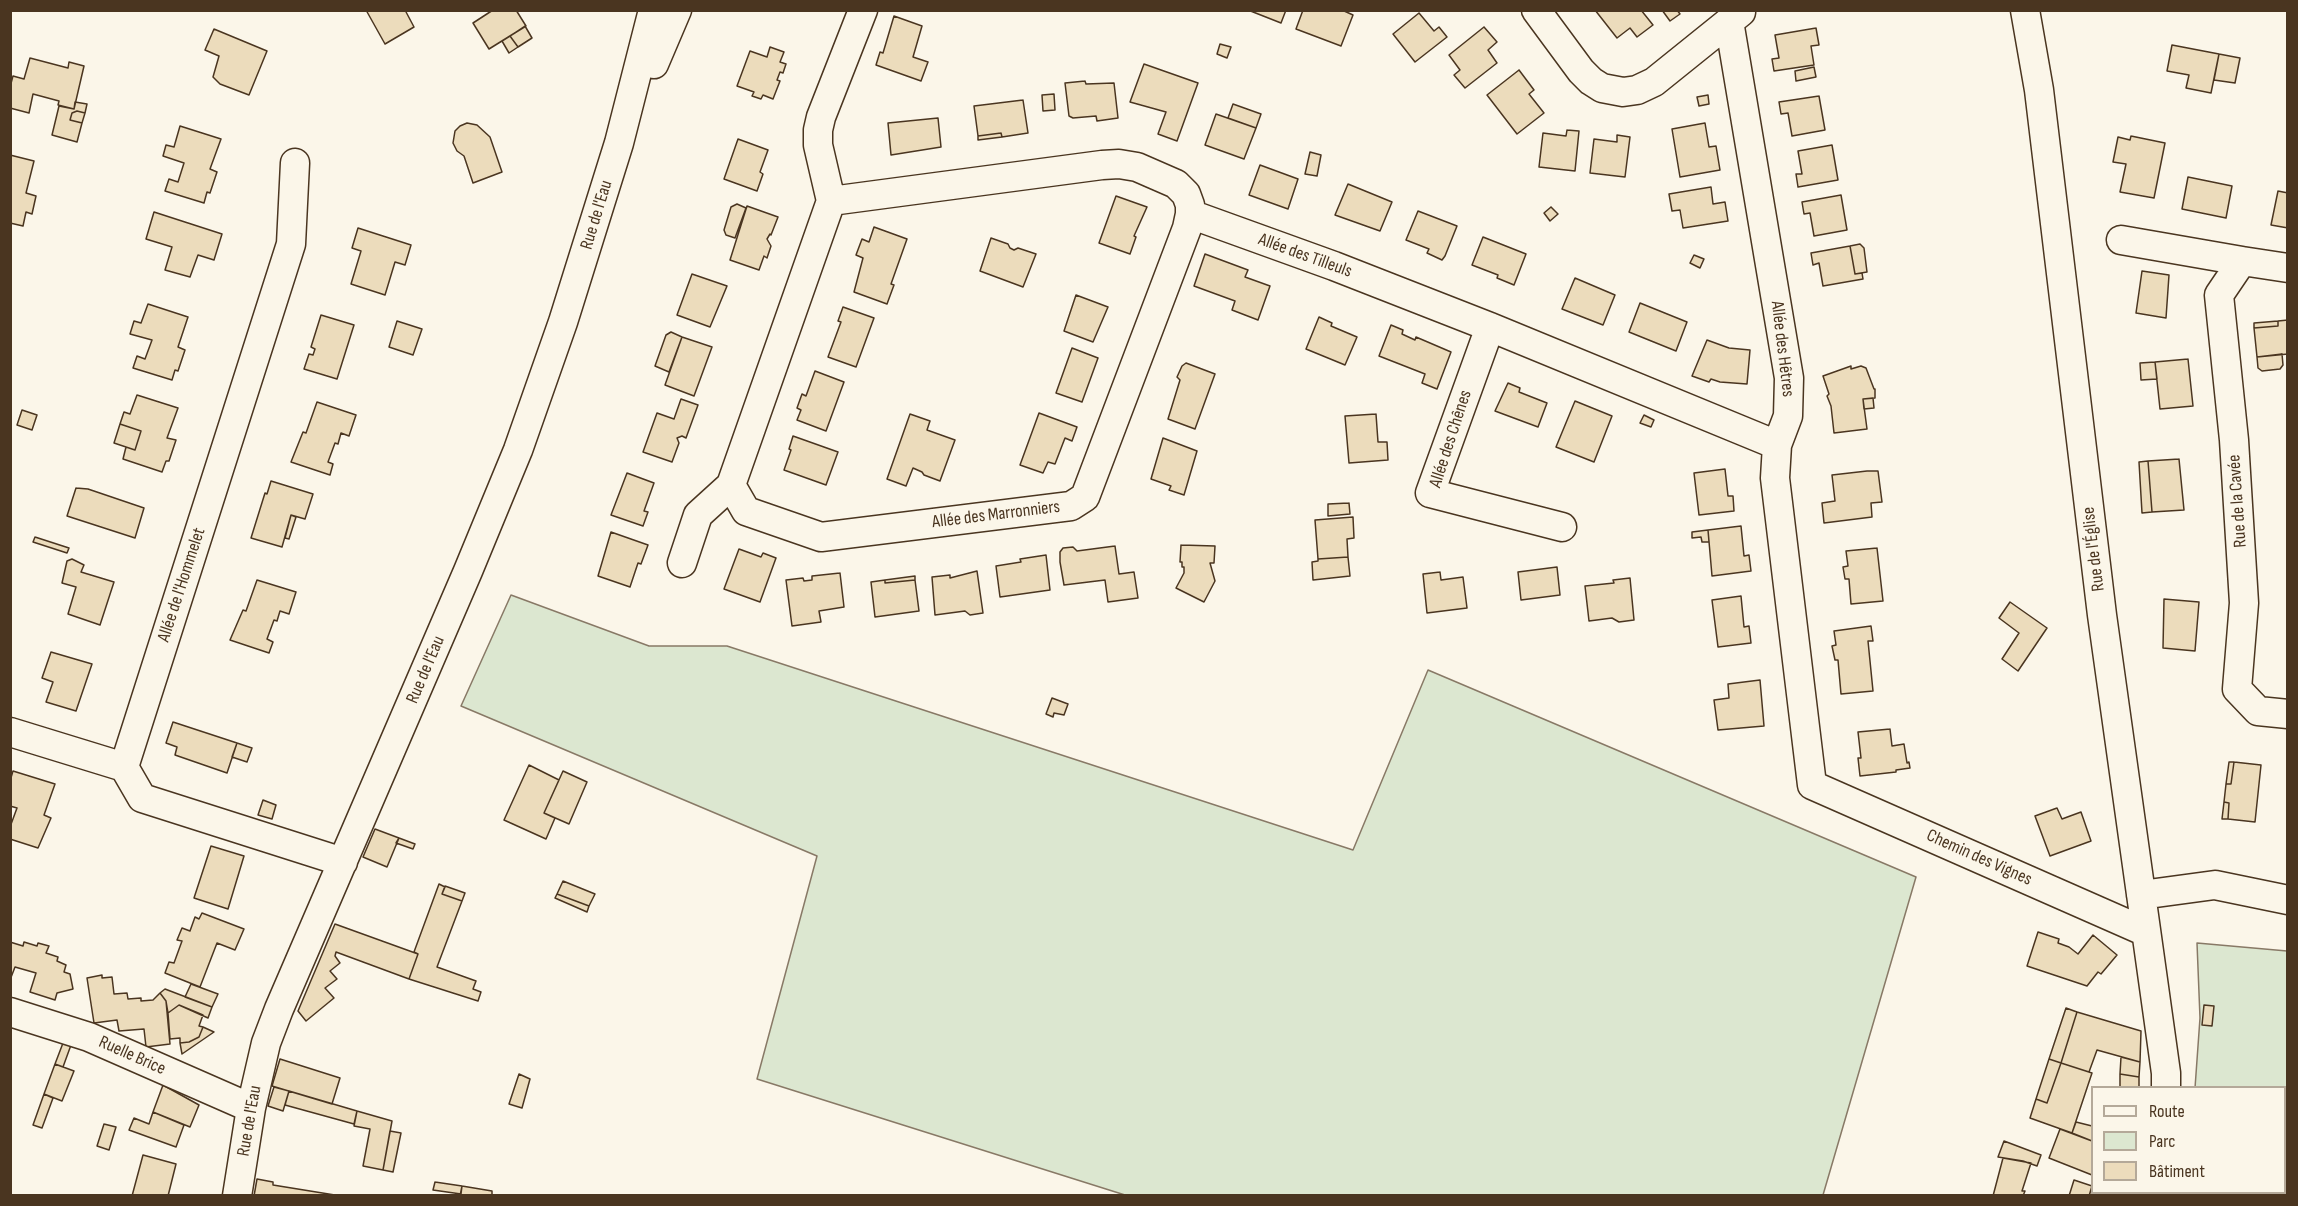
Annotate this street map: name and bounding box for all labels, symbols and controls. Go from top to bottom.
street label: Rue de l'Eau [576,178,618,252]
street label: Allée des Tilleuls [1255,229,1355,283]
street label: Allée des Hêtres [1765,300,1799,398]
street label: Allée des Chênes [1425,388,1477,490]
street label: Rue de la Cavée [2224,454,2252,548]
street label: Allée des Marronniers [931,496,1061,534]
street label: Rue de l'Église [2078,505,2110,593]
street label: Allée de l'Hommelet [153,525,211,645]
street label: Rue de l'Eau [402,633,450,707]
street label: Chemin des Vignes [1923,825,2035,891]
street label: Ruelle Brice [95,1032,169,1080]
street label: Rue de l'Eau [233,1084,267,1158]
legend [2091,1086,2286,1194]
text: Route [2149,1101,2185,1122]
text: Parc [2149,1131,2175,1152]
text: Bâtiment [2149,1161,2205,1182]

